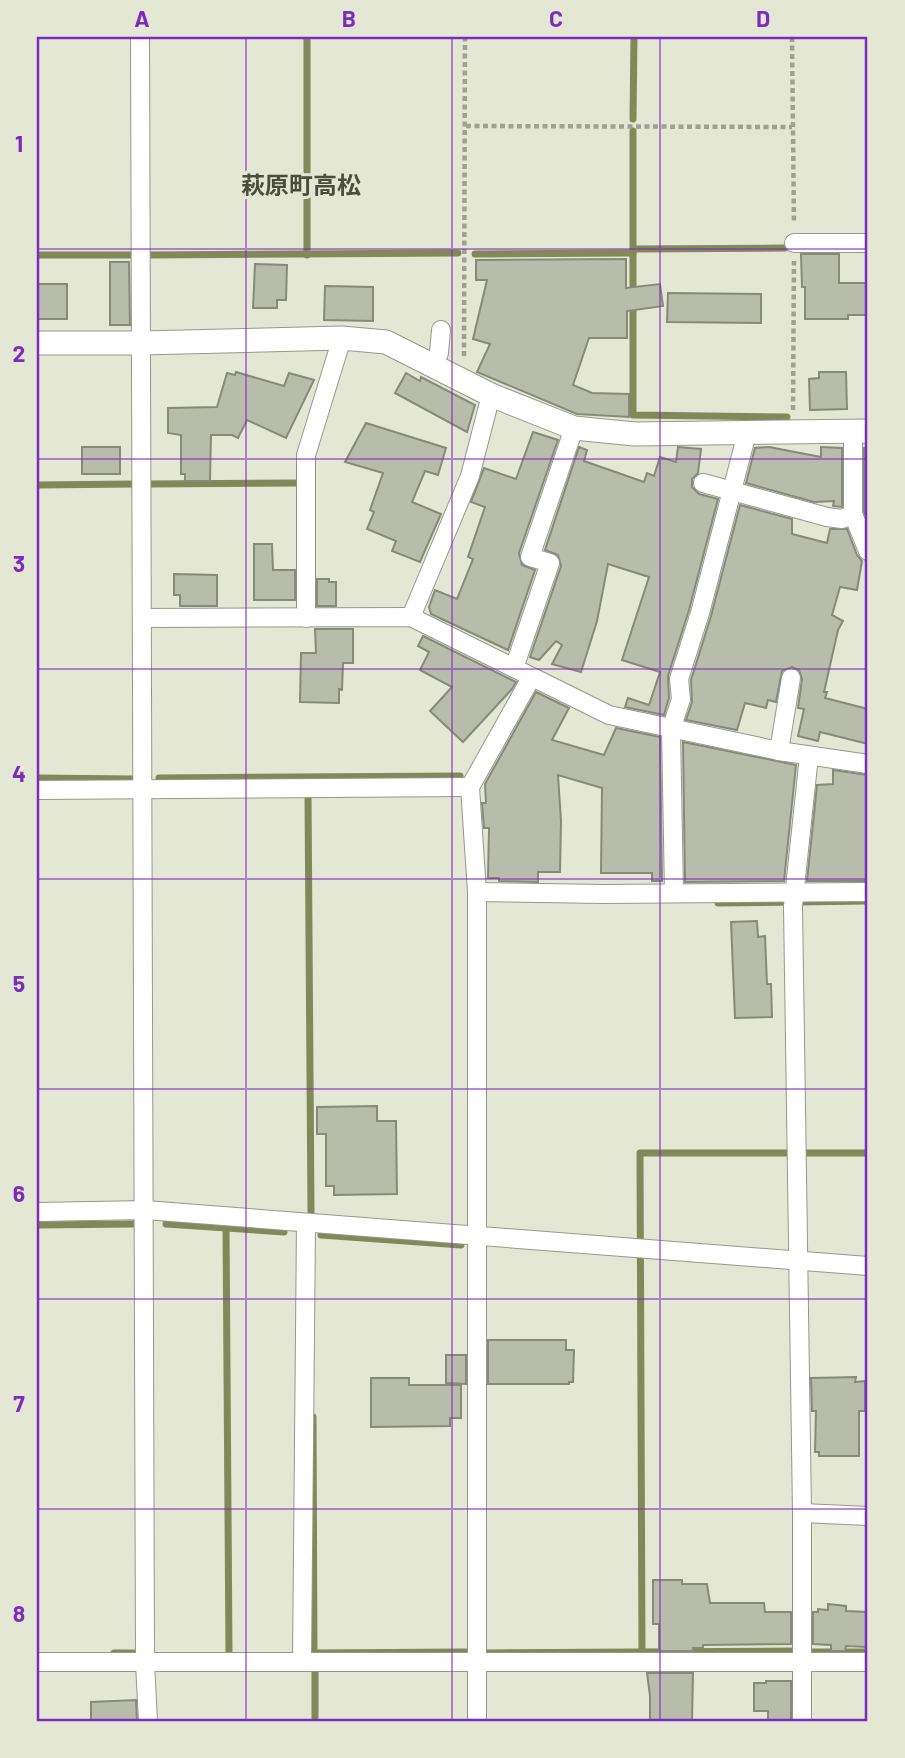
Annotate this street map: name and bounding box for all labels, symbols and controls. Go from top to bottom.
text: A [134,4,150,32]
text: B [342,4,356,32]
text: C [549,4,563,32]
text: D [756,4,770,32]
text: 1 [15,129,23,157]
district label: 萩原町高松 [241,170,361,199]
text: 2 [13,339,25,367]
text: 3 [13,549,25,577]
text: 4 [12,759,26,787]
text: 5 [13,969,25,997]
text: 6 [13,1179,25,1207]
text: 7 [13,1389,25,1417]
text: 8 [13,1599,25,1627]

